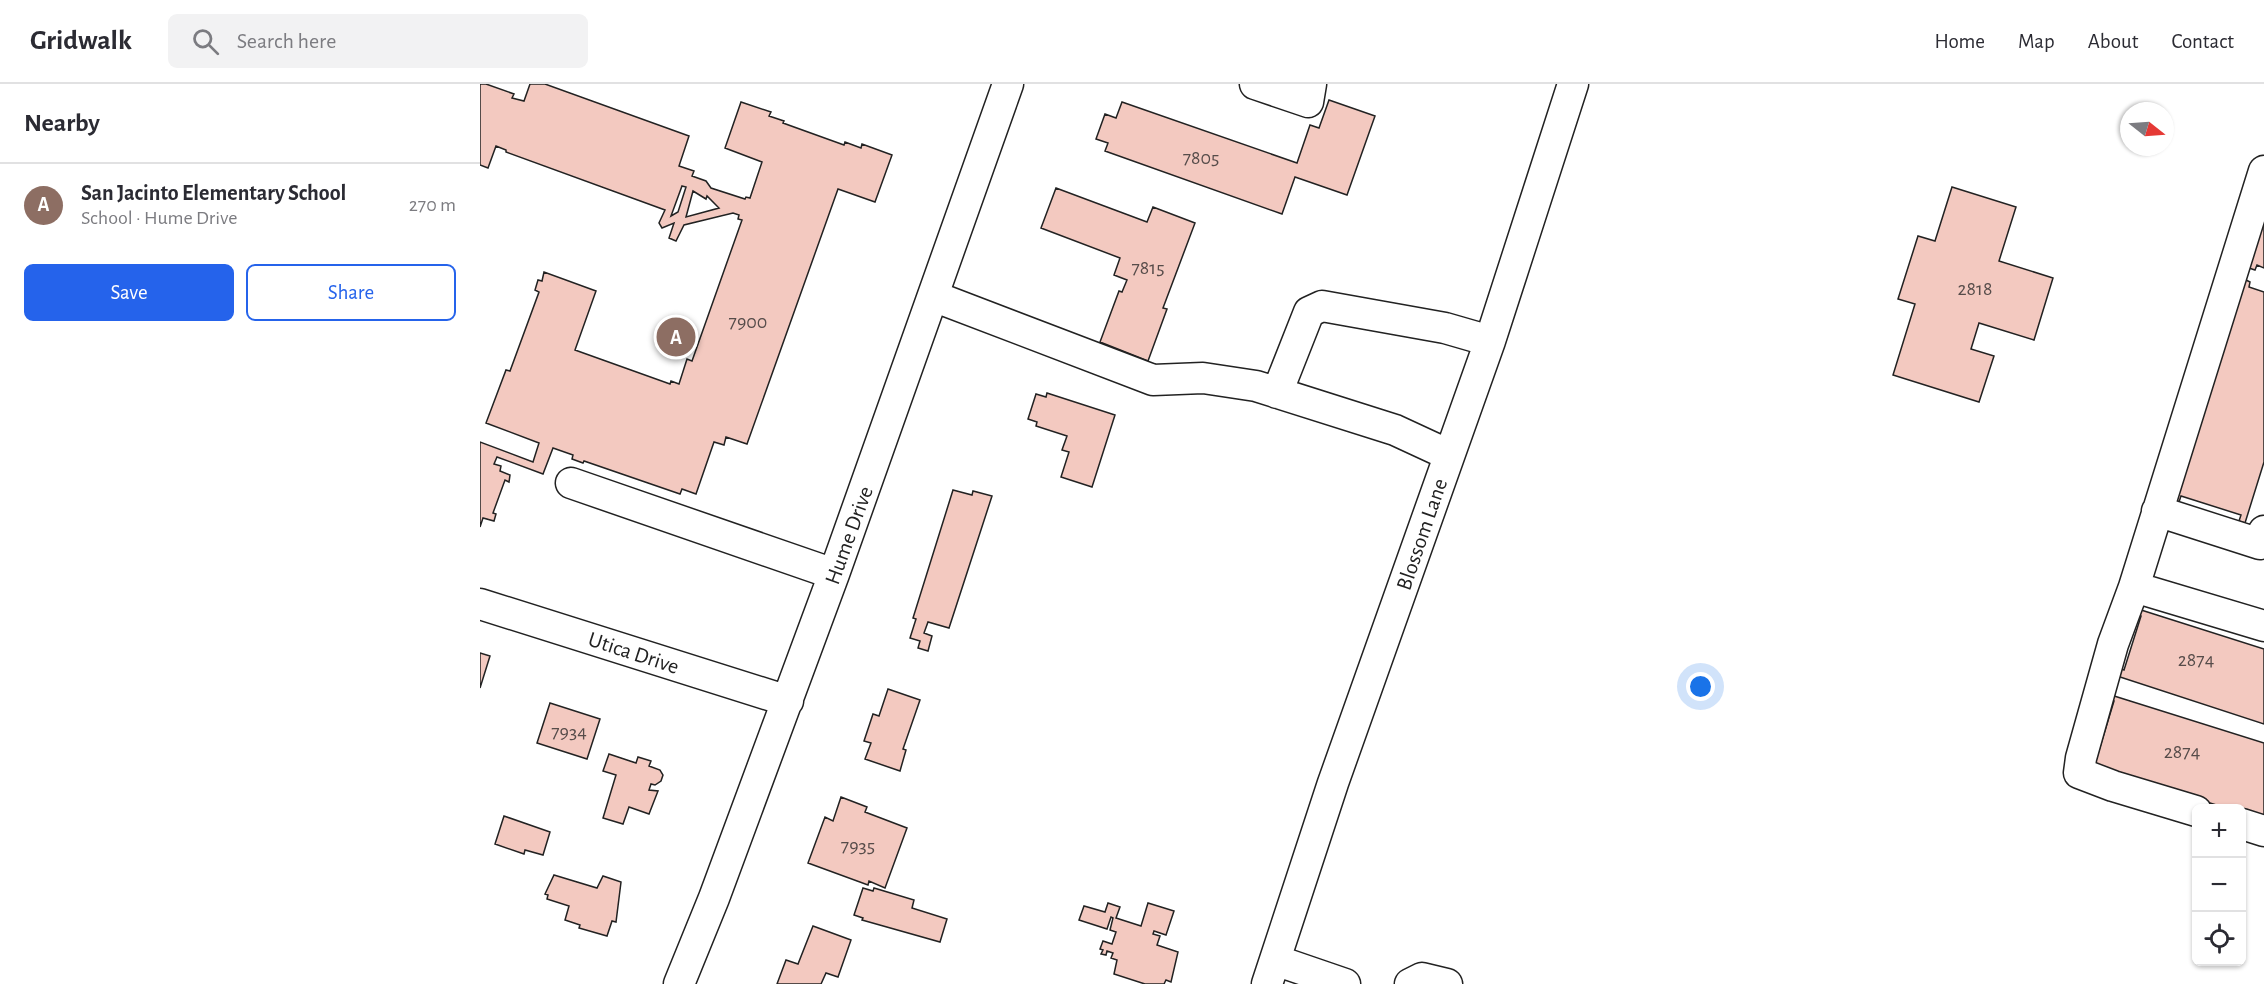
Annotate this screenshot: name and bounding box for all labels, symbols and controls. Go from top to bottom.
search box [168,14,588,68]
icon: search [189,25,222,58]
text: Gridwalk [30,27,132,55]
text: Search here [237,30,336,52]
text: Home [1934,31,1985,52]
text: Map [2018,31,2055,52]
text: About [2088,31,2138,52]
text: Contact [2171,31,2234,52]
north arrow [2120,102,2174,156]
text: Nearby [24,110,100,136]
house number: 7805 [1183,148,1219,168]
text: San Jacinto Elementary School [81,182,346,204]
text: A [38,195,50,215]
text: 270 m [409,195,456,215]
text: School · Hume Drive [81,208,238,228]
house number: 7815 [1131,258,1165,278]
button: Save [24,264,234,321]
button: Share [246,264,456,321]
house number: 2818 [1958,279,1992,299]
house number: 7900 [729,312,767,332]
pin: A [656,314,696,360]
street label: Blossom Lane [1393,476,1451,593]
street label: Hume Drive [821,483,877,587]
street label: Utica Drive [586,628,682,678]
house number: 2874 [2178,650,2214,670]
your location [1686,672,1715,701]
house number: 7934 [551,722,587,742]
house number: 2874 [2164,742,2200,762]
map controls [2192,804,2246,966]
button: + [2192,804,2246,858]
house number: 7935 [841,836,875,856]
button: − [2192,858,2246,912]
button: locate [2192,912,2246,966]

